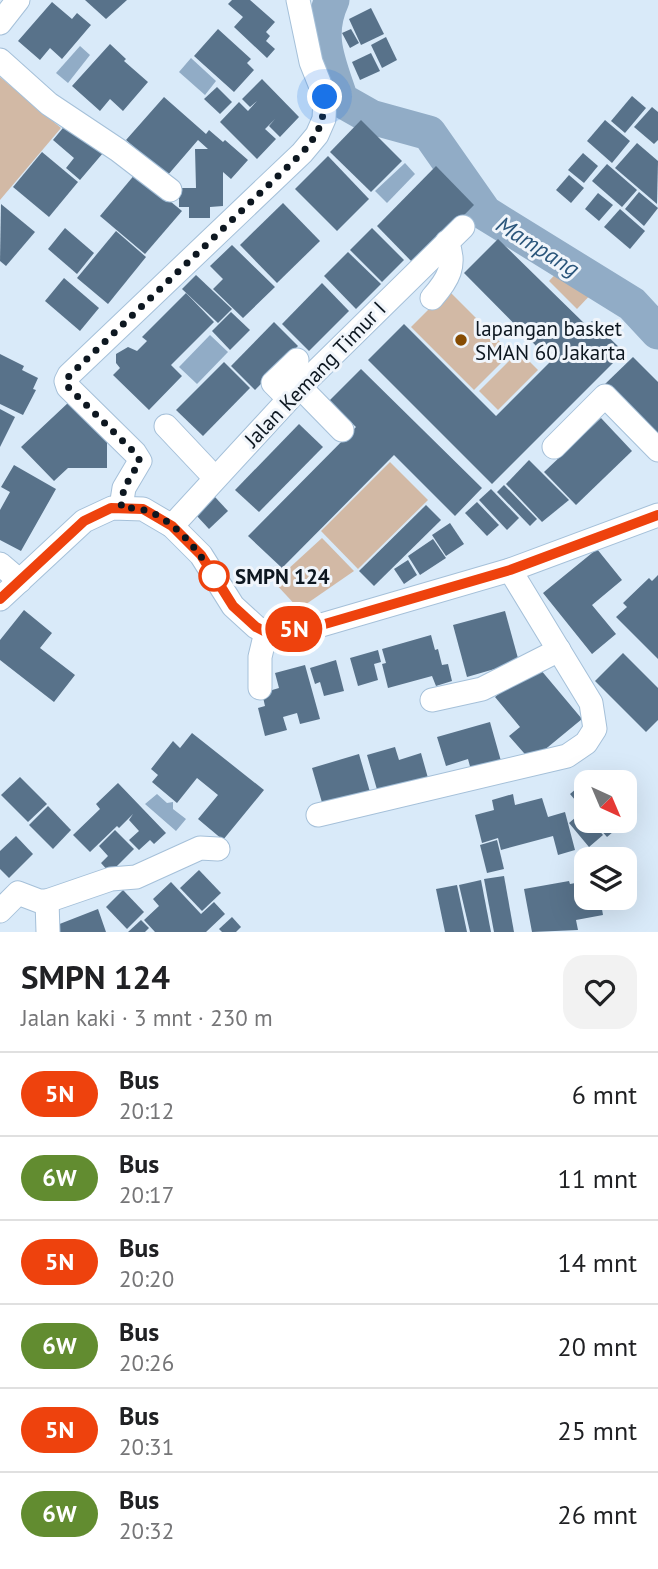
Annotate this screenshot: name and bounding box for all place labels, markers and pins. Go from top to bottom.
place label: lapangan basket SMAN 60 Jakarta [475,315,626,366]
marker: lapangan basket SMAN 60 Jakarta [453,332,469,348]
marker: SMPN 124 [199,561,229,591]
place label: SMPN 124 [235,563,330,590]

